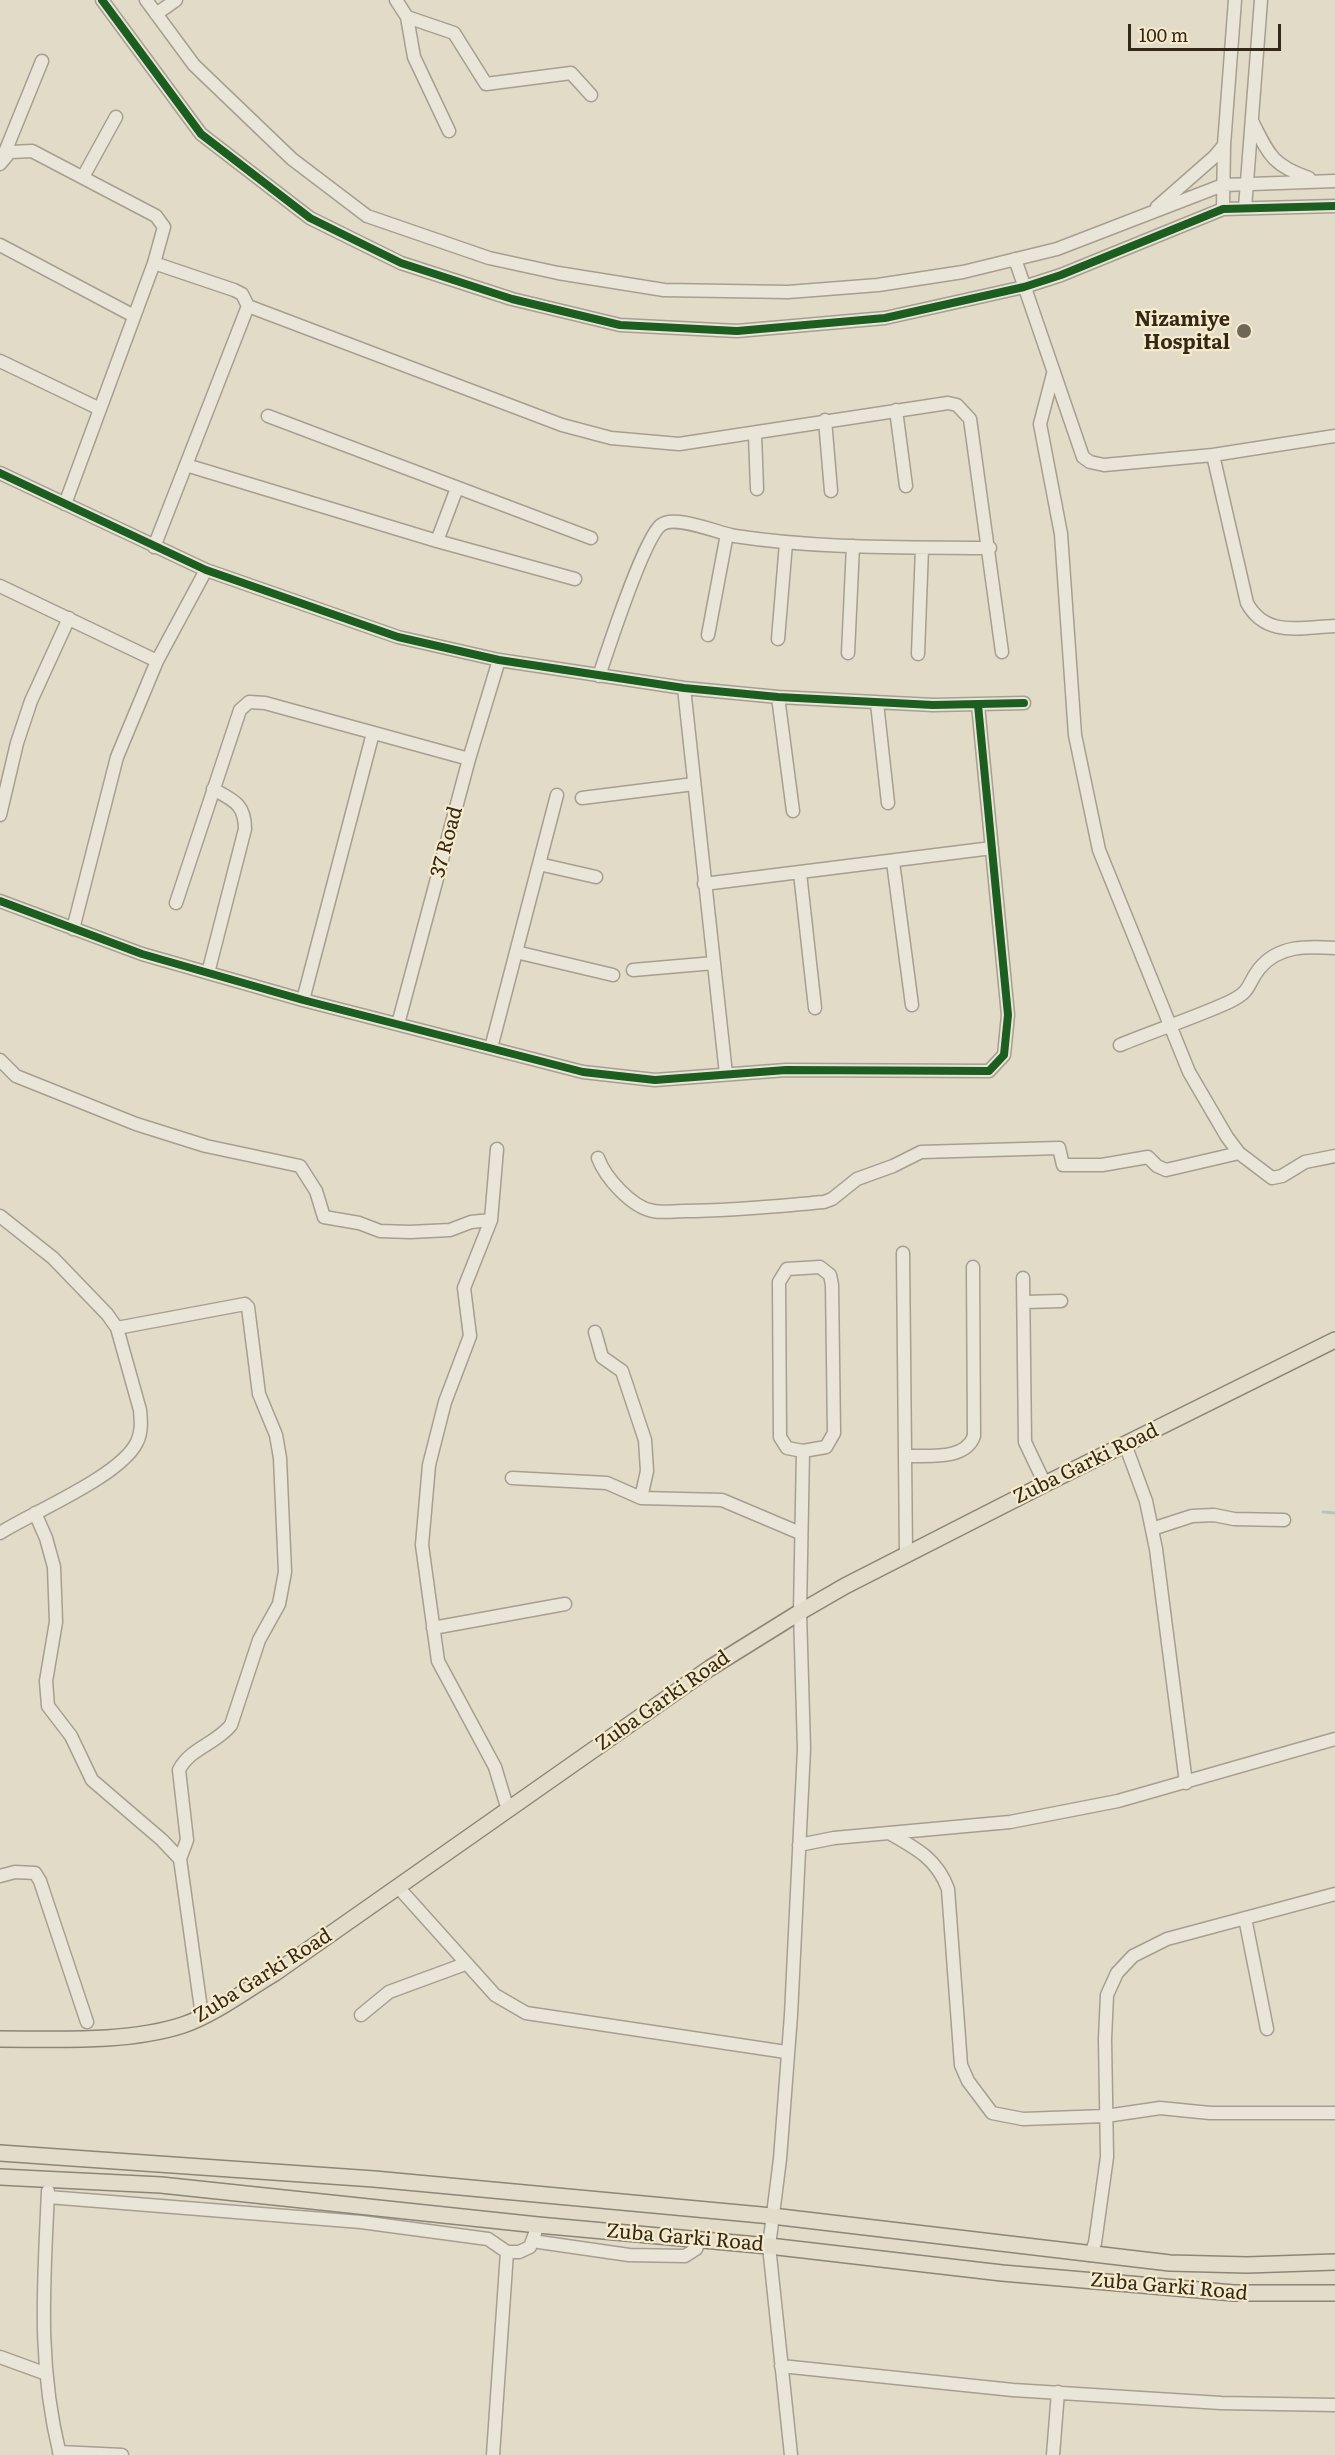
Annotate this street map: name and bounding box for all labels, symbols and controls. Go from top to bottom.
scale bar [1131,12,1284,50]
text: 100 m [1139,21,1188,48]
place label: Nizamiye Hospital [1135,308,1230,355]
marker: Nizamiye Hospital [1235,322,1253,340]
street label: 37 Road [426,804,468,880]
street label: Zuba Garki Road [1010,1419,1162,1509]
street label: Zuba Garki Road [591,1646,735,1756]
street label: Zuba Garki Road [190,1924,336,2028]
street label: Zuba Garki Road [605,2219,765,2257]
street label: Zuba Garki Road [1089,2268,1249,2306]

